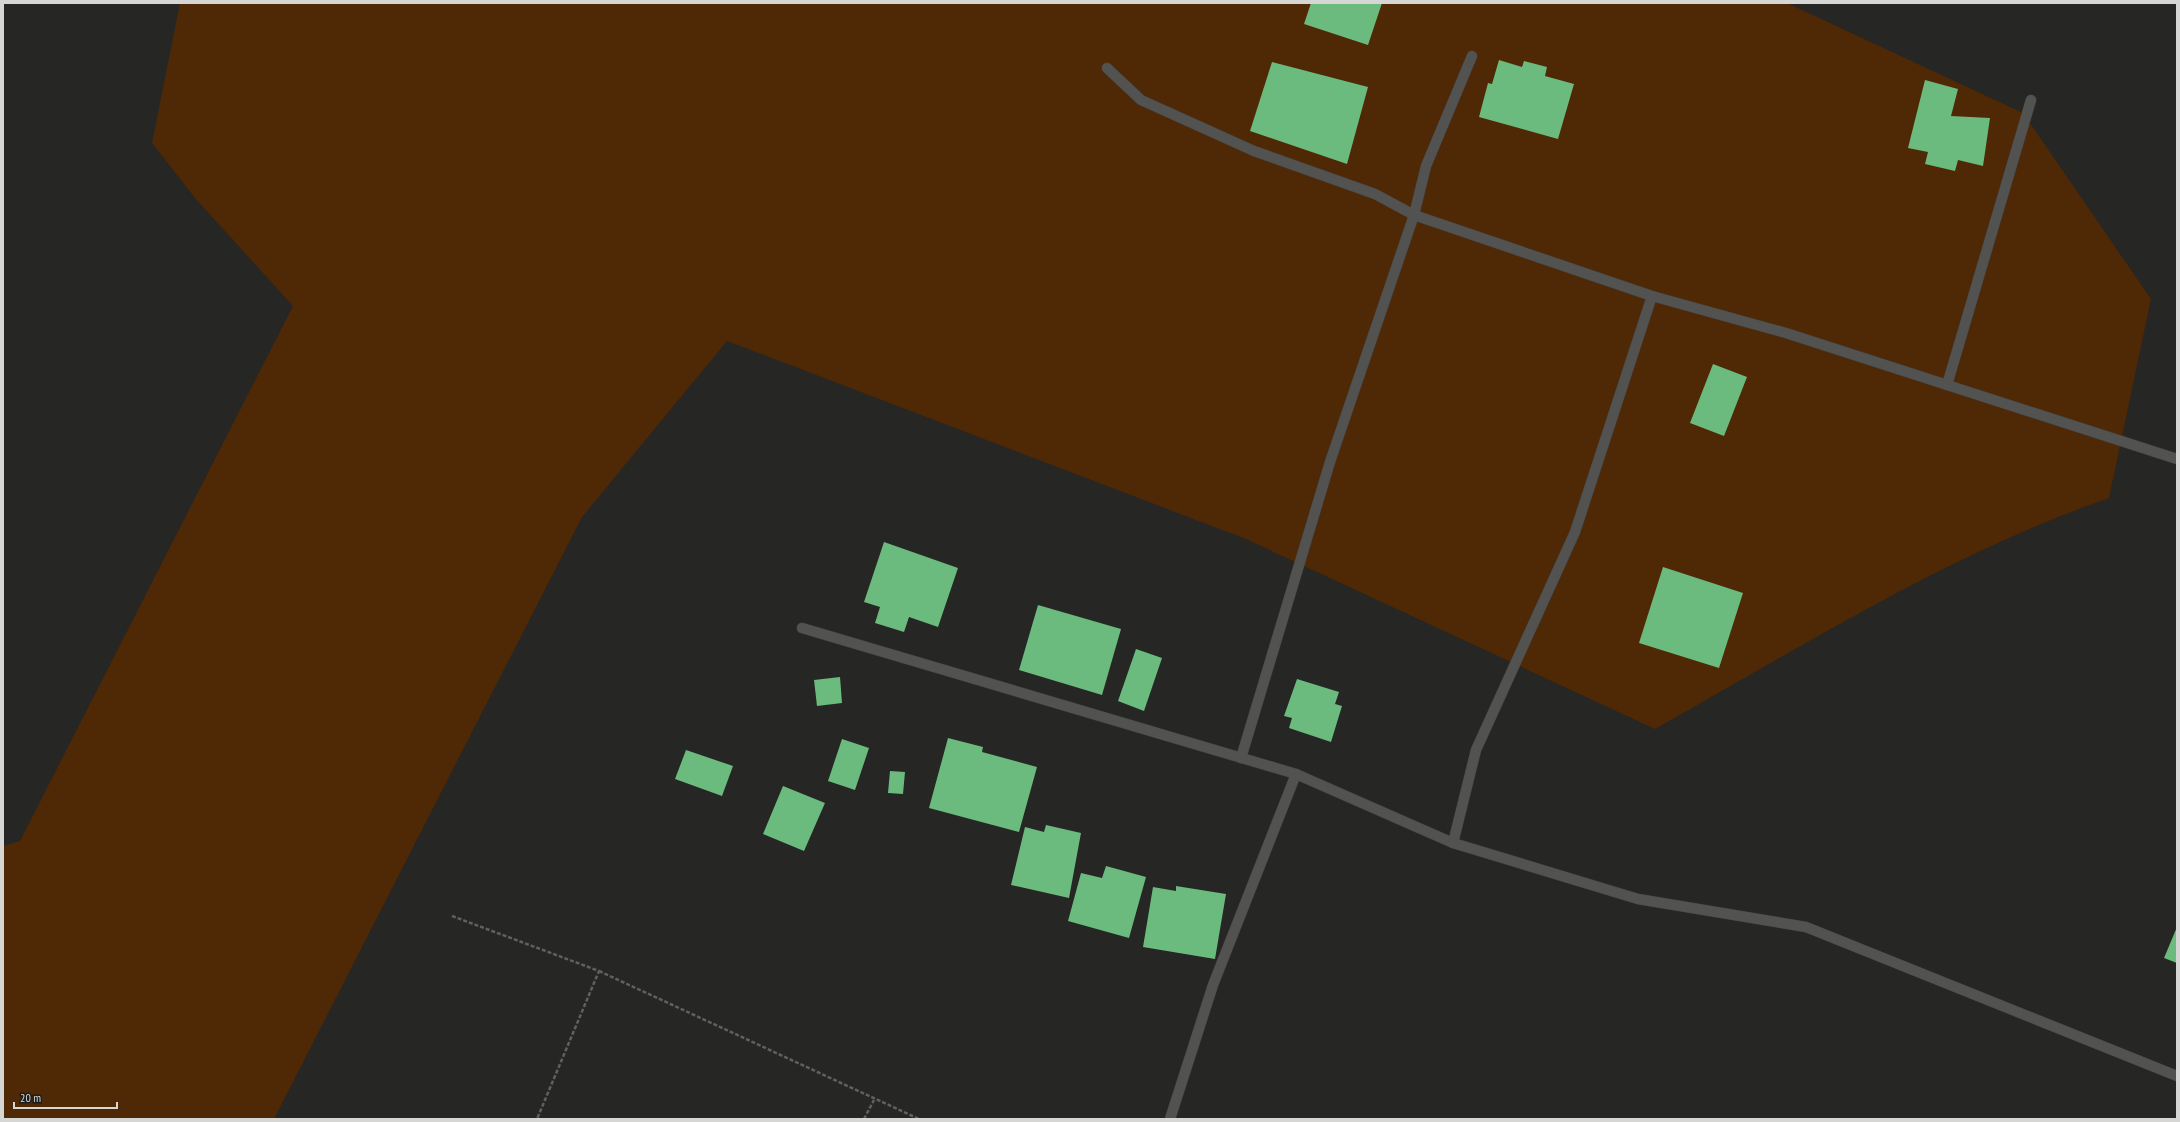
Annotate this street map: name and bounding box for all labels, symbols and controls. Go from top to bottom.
scale bar [14,1084,117,1110]
text: 20 m [20,1090,41,1105]

